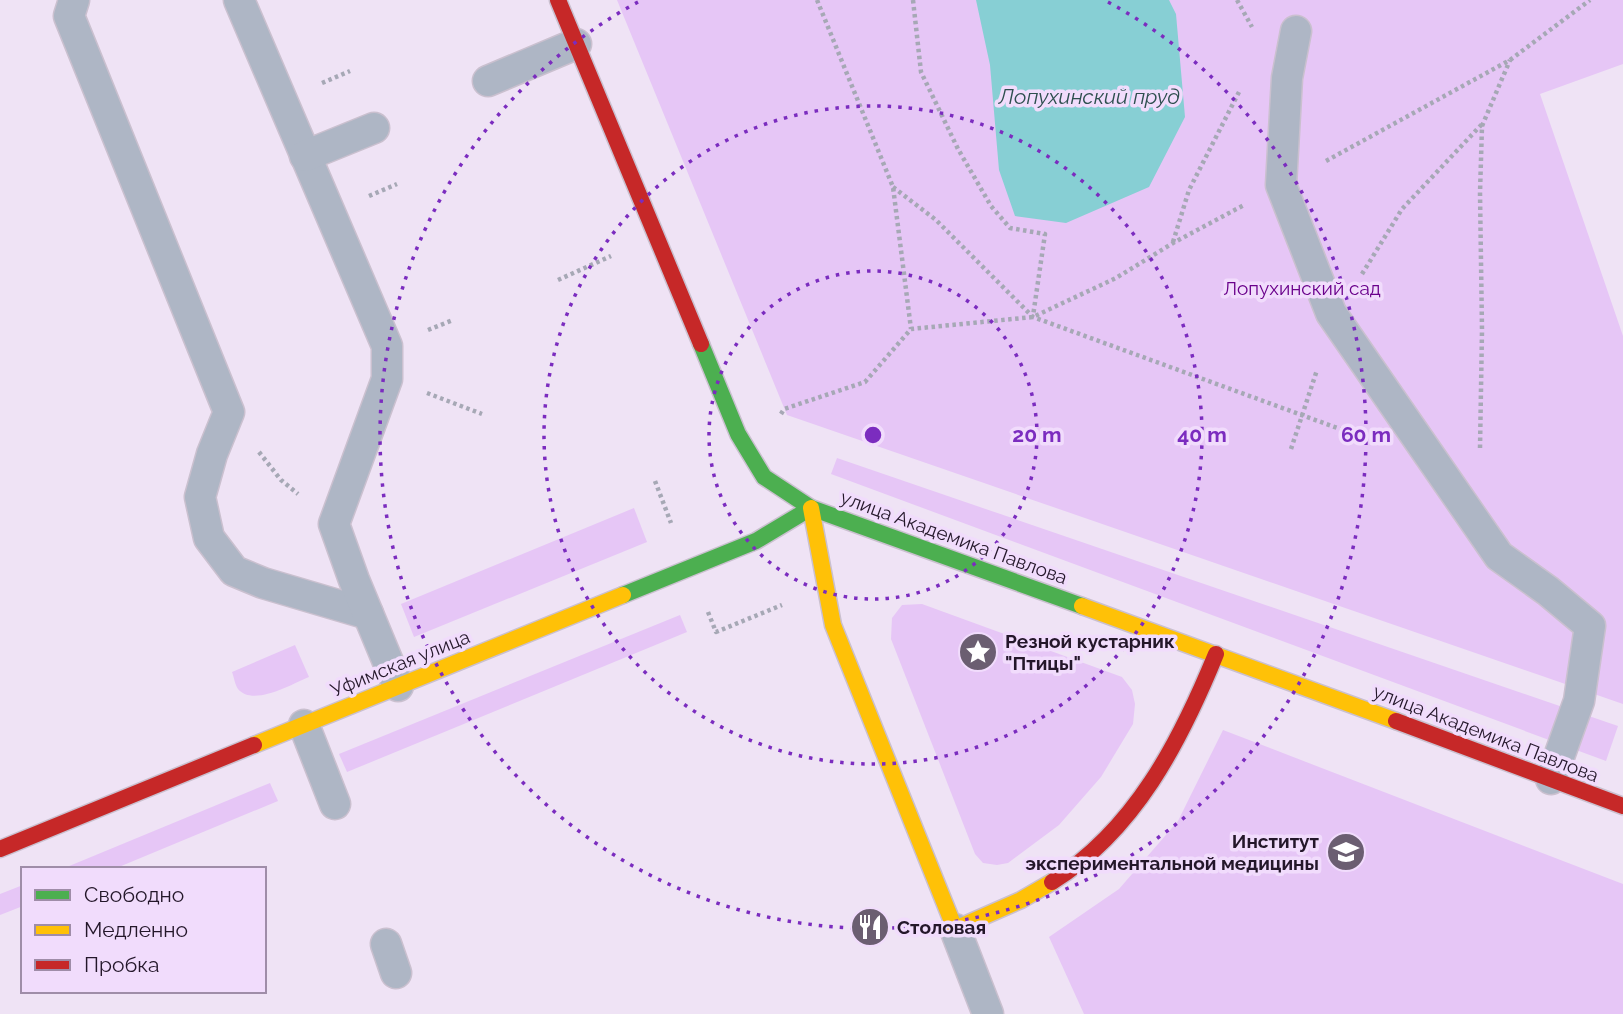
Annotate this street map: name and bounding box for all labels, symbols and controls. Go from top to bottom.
water label: Лопухинский пруд [997,84,1180,109]
park label: Лопухинский сад [1223,277,1381,299]
text: 20 m [1012,422,1062,447]
text: 40 m [1177,422,1227,447]
text: 60 m [1341,422,1391,447]
centre of rings [861,423,885,447]
street label: улица Академика Павлова [838,486,1070,588]
street label: Уфимская улица [327,625,473,701]
place label: Резной кустарник "Птицы" [1005,630,1175,674]
place icon: Резной кустарник "Птицы" [957,631,999,673]
street label: улица Академика Павлова [1370,680,1602,786]
place label: Институт экспериментальной медицины [1025,830,1320,874]
school or university icon: Институт экспериментальной медицины [1325,831,1367,873]
legend [21,867,266,993]
text: Свободно [84,882,184,907]
restaurant icon: Столовая [849,906,891,948]
place label: Столовая [897,916,986,938]
text: Медленно [84,917,188,942]
text: Пробка [84,952,160,977]

